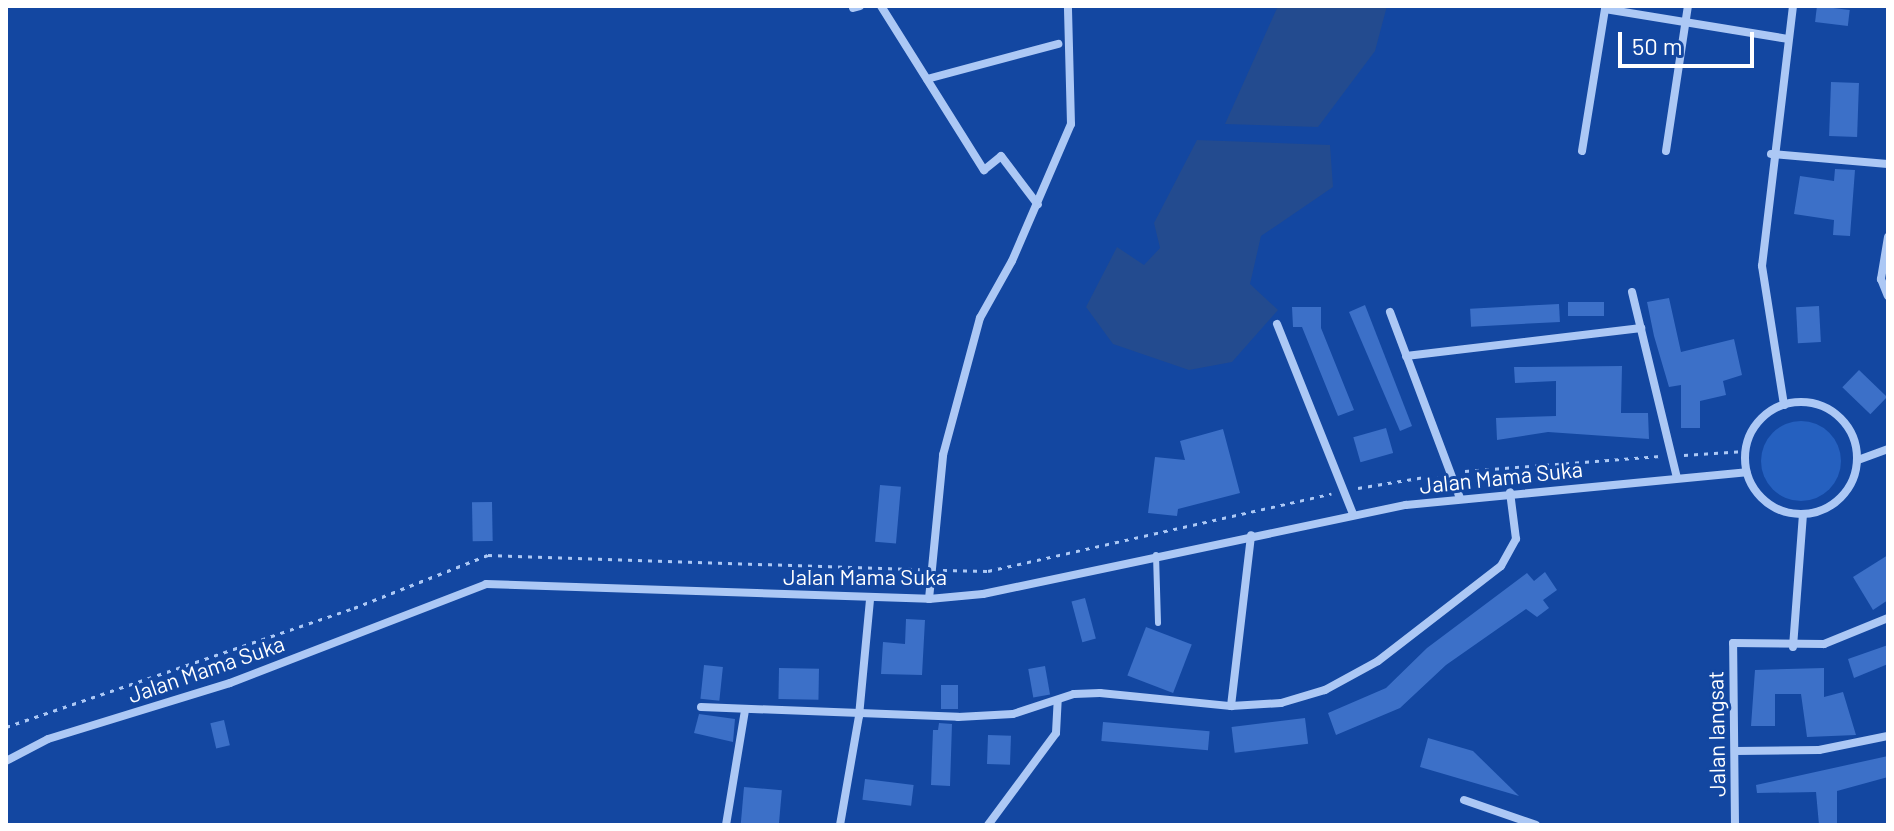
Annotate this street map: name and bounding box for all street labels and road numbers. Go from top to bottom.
street label: Jalan Mama Suka [1418,455,1584,499]
street label: Jalan Mama Suka [783,564,947,590]
street label: Jalan Mama Suka [124,630,288,708]
street label: Jalan langsat [1702,671,1730,797]

